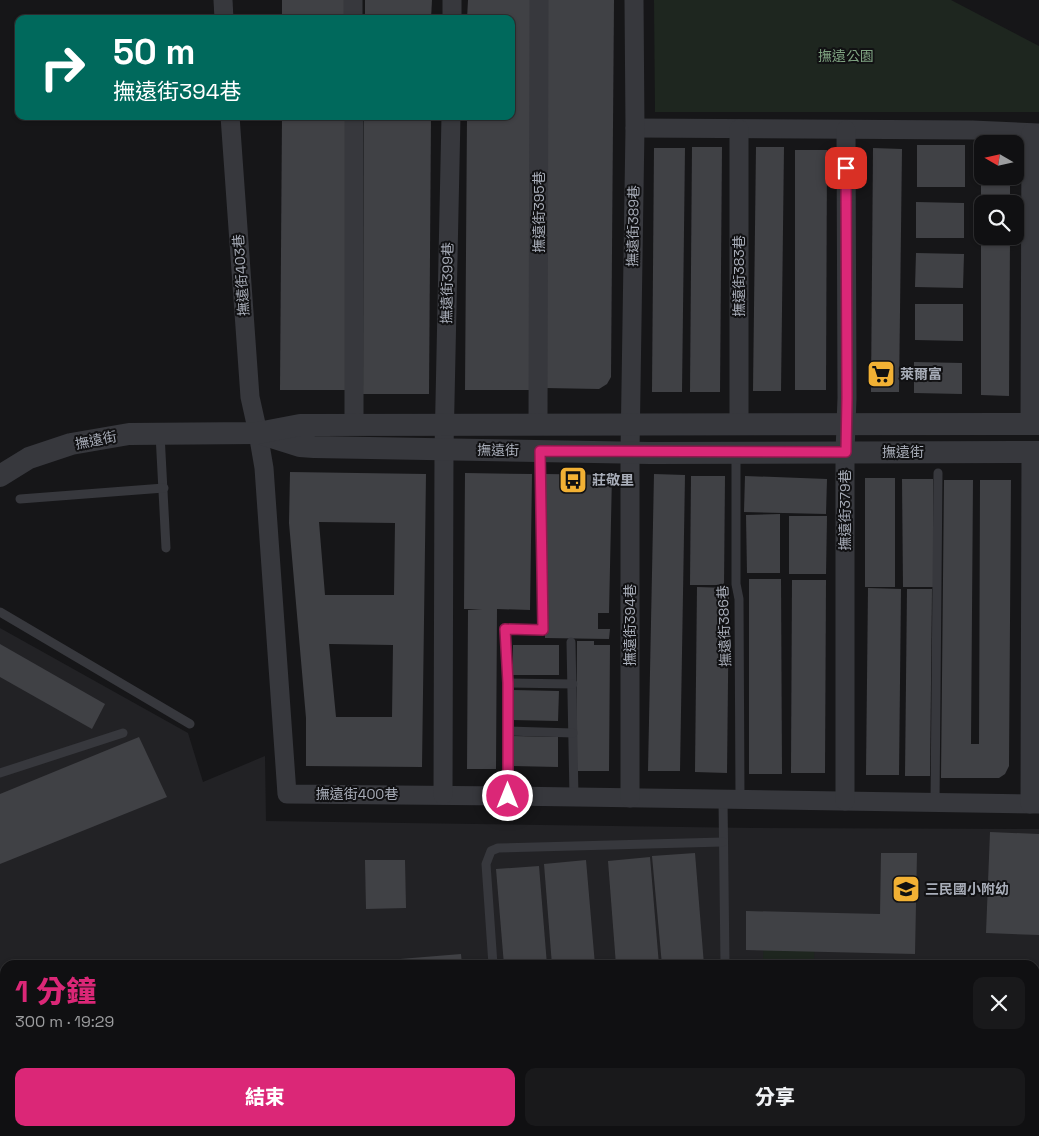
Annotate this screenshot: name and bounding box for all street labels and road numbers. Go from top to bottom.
street label: 撫遠街395巷 [530,171,548,253]
street label: 撫遠街389巷 [623,185,643,267]
street label: 撫遠街403巷 [229,233,253,317]
street label: 撫遠街383巷 [730,235,748,317]
street label: 撫遠街399巷 [437,242,457,324]
street label: 撫遠街 [74,427,118,453]
street label: 撫遠街 [477,441,519,459]
street label: 撫遠街 [882,443,924,461]
street label: 撫遠街379巷 [836,470,854,550]
street label: 撫遠街394巷 [621,584,639,666]
street label: 撫遠街386巷 [714,585,734,667]
street label: 撫遠街400巷 [316,785,398,803]

